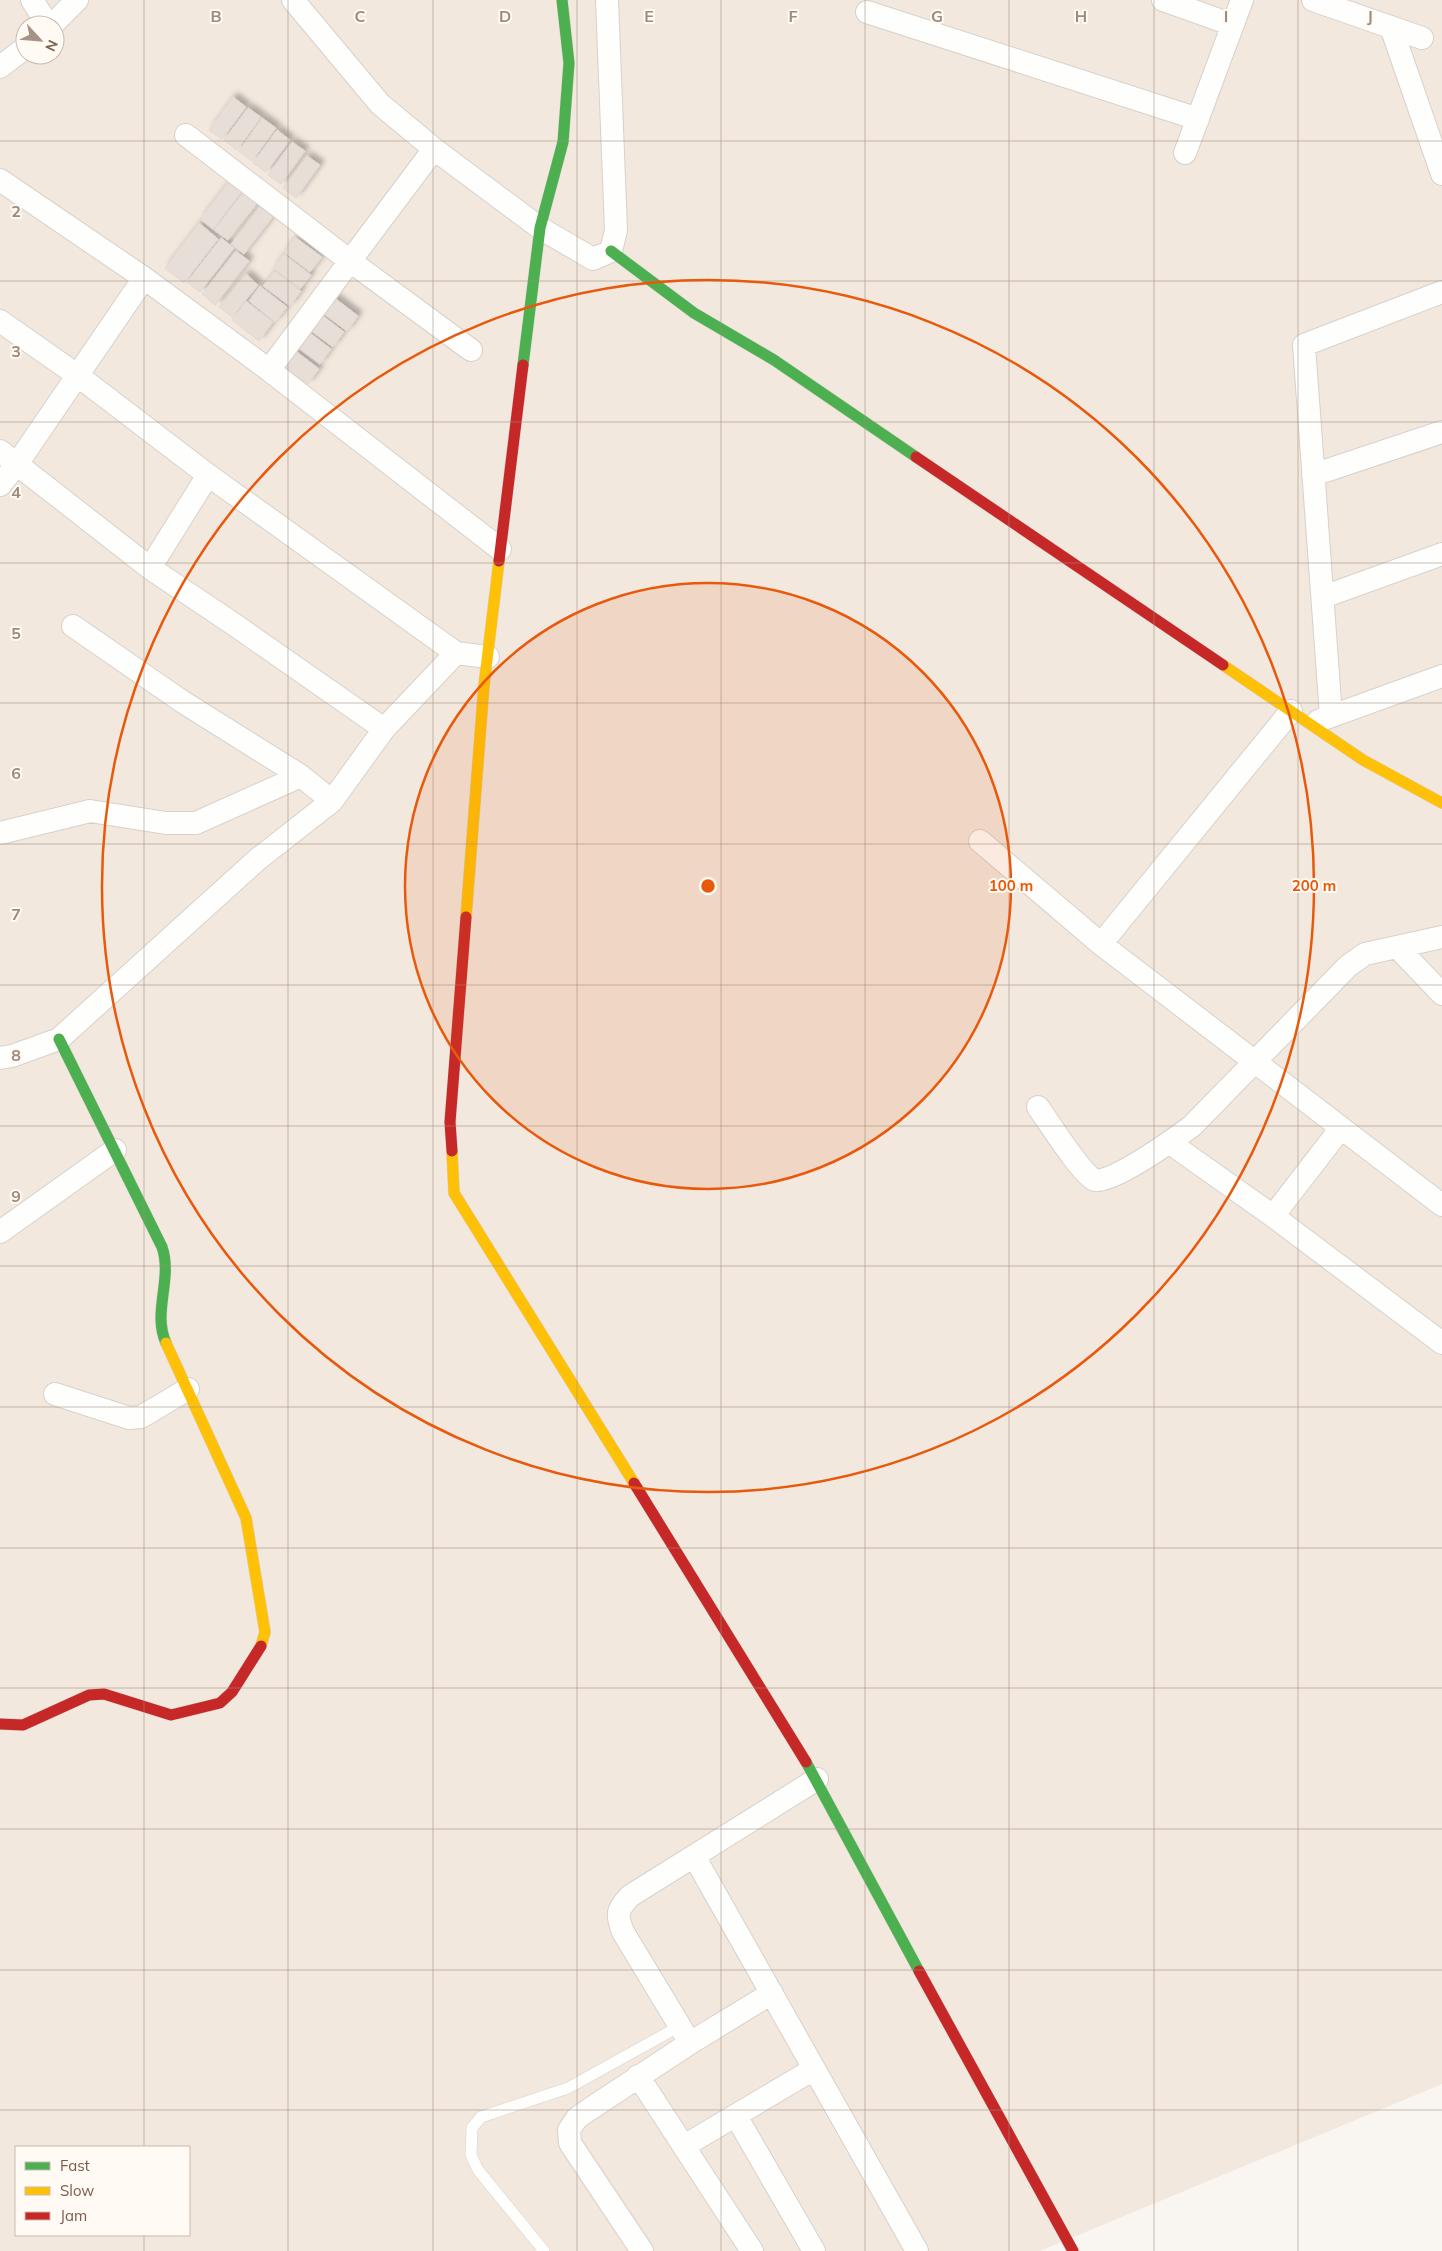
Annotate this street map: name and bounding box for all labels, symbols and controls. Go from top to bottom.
text: B [210,6,222,26]
text: C [355,6,366,26]
text: D [499,6,511,26]
text: E [644,6,654,26]
text: F [788,6,798,26]
text: G [931,6,943,26]
text: H [1075,6,1087,26]
text: I [1224,6,1228,26]
text: J [1367,6,1373,26]
north arrow [15,15,65,65]
text: N [41,37,62,54]
text: 2 [11,201,21,221]
text: 3 [11,341,21,361]
text: 4 [11,482,21,502]
text: 5 [11,623,21,643]
text: 6 [11,763,21,783]
text: 100 m [989,876,1033,895]
text: 200 m [1292,876,1336,895]
centre of rings [699,877,717,895]
text: 7 [11,904,21,924]
text: 8 [11,1045,21,1065]
text: 9 [11,1186,21,1206]
legend [15,2146,190,2236]
text: Fast [60,2156,90,2175]
text: Slow [60,2181,94,2200]
text: Jam [60,2206,87,2225]

